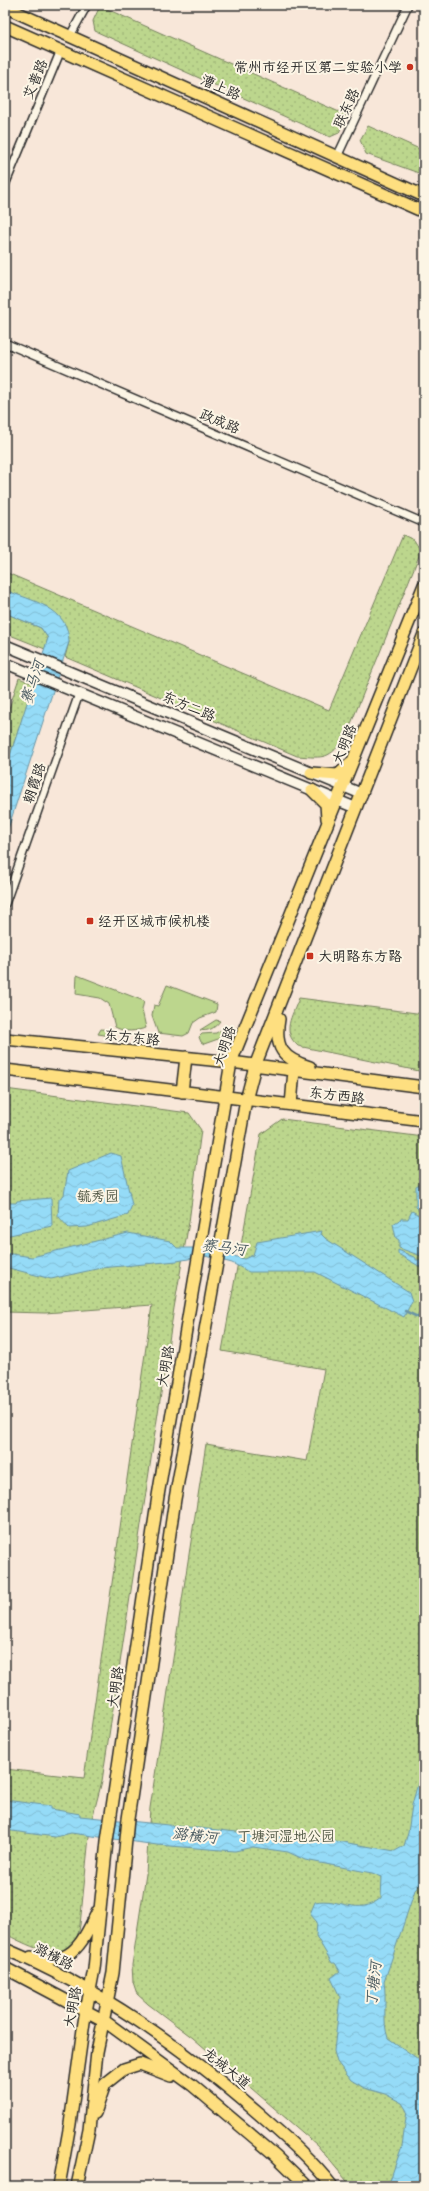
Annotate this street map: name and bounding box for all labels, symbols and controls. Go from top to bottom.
street label: 艾普路 [19,56,51,102]
place label: 常州市经开区第二实验小学 [234,58,402,76]
marker: 常州市经开区第二实验小学 [405,62,415,72]
street label: 漕上路 [198,70,244,104]
street label: 联东路 [329,85,363,131]
street label: 政成路 [197,405,243,437]
water label: 赛马河 [16,655,49,706]
street label: 东方二路 [160,687,218,725]
street label: 大明路 [328,721,360,767]
street label: 朝霞路 [19,760,49,806]
place label: 经开区城市候机楼 [98,912,210,930]
marker: 经开区城市候机楼 [85,916,95,926]
place label: 大明路东方路 [318,947,402,965]
marker: 大明路东方路 [305,951,315,961]
street label: 大明路 [209,1023,239,1069]
street label: 东方东路 [103,1025,161,1049]
street label: 东方西路 [308,1083,366,1107]
park label: 毓秀园 [77,1187,119,1205]
water label: 赛马河 [201,1235,250,1260]
street label: 大明路 [152,1344,178,1388]
street label: 大明路 [103,1665,127,1709]
water label: 潞横河 [172,1823,221,1847]
park label: 丁塘河湿地公园 [237,1827,335,1845]
street label: 潞横路 [31,1938,77,1974]
water label: 丁塘河 [361,1958,385,2007]
street label: 大明路 [59,1985,85,2029]
street label: 龙城大道 [200,2043,254,2093]

